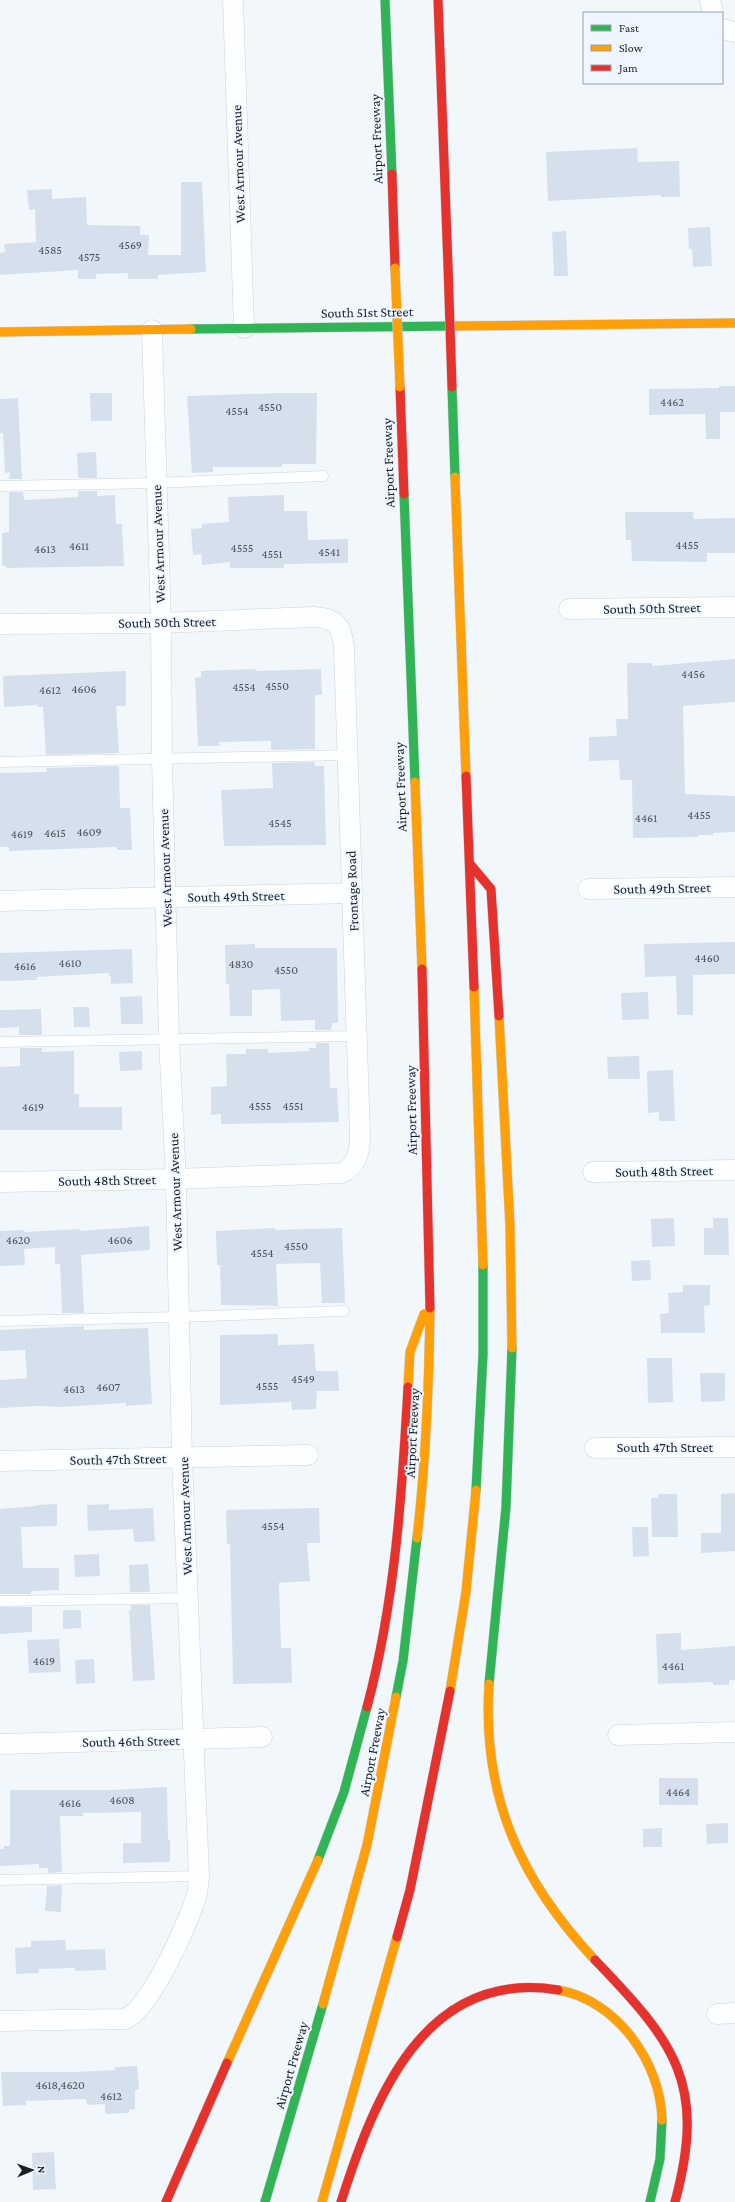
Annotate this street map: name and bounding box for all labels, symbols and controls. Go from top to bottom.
legend [583,12,723,84]
text: Fast [619,21,640,35]
text: Slow [619,41,643,55]
text: Jam [618,61,638,75]
street label: Airport Freeway [366,93,386,184]
street label: West Armour Avenue [228,104,248,224]
house number: 4569 [118,238,142,252]
house number: 4585 [38,243,62,257]
house number: 4575 [78,250,100,264]
street label: South 51st Street [321,303,414,321]
house number: 4462 [660,395,684,409]
house number: 4550 [258,400,282,414]
house number: 4554 [225,404,249,418]
street label: Airport Freeway [378,417,398,508]
street label: West Armour Avenue [148,484,168,604]
house number: 4455 [675,538,699,552]
house number: 4611 [69,539,89,553]
house number: 4555 [231,541,253,555]
house number: 4613 [34,542,56,556]
house number: 4541 [318,545,340,559]
house number: 4551 [261,547,283,561]
street label: South 50th Street [603,599,701,617]
street label: South 50th Street [118,613,216,631]
house number: 4456 [681,667,705,681]
house number: 4550 [265,679,289,693]
house number: 4554 [232,680,256,694]
house number: 4606 [71,682,97,696]
house number: 4612 [39,683,61,697]
street label: Airport Freeway [390,741,410,832]
street label: West Armour Avenue [155,808,175,928]
house number: 4455 [687,808,711,822]
house number: 4461 [635,811,657,825]
house number: 4545 [268,816,292,830]
house number: 4609 [76,825,102,839]
house number: 4615 [44,826,66,840]
house number: 4619 [11,827,33,841]
street label: Frontage Road [343,850,361,932]
street label: South 49th Street [613,879,711,897]
street label: South 49th Street [187,887,285,905]
house number: 4460 [694,951,720,965]
house number: 4610 [59,956,82,970]
house number: 4830 [229,957,254,971]
house number: 4616 [14,959,36,973]
house number: 4550 [274,963,298,977]
street label: Airport Freeway [402,1064,420,1155]
house number: 4555 [249,1099,271,1113]
house number: 4551 [282,1099,304,1113]
house number: 4619 [22,1100,44,1114]
street label: West Armour Avenue [165,1132,185,1252]
street label: South 48th Street [615,1162,713,1180]
street label: South 48th Street [58,1171,156,1189]
house number: 4620 [6,1233,30,1247]
house number: 4606 [107,1233,133,1247]
house number: 4550 [284,1239,308,1253]
house number: 4554 [250,1246,274,1260]
house number: 4549 [291,1372,315,1386]
house number: 4555 [256,1379,278,1393]
house number: 4607 [96,1380,121,1394]
house number: 4613 [63,1382,85,1396]
street label: Airport Freeway [402,1387,422,1478]
street label: South 47th Street [617,1439,714,1455]
street label: South 47th Street [70,1450,167,1468]
street label: West Armour Avenue [175,1456,195,1576]
house number: 4554 [261,1519,285,1533]
house number: 4619 [33,1654,55,1668]
house number: 4461 [662,1659,684,1673]
street label: Airport Freeway [356,1706,389,1798]
street label: South 46th Street [82,1732,180,1750]
house number: 4464 [666,1785,690,1799]
house number: 4608 [109,1793,135,1807]
house number: 4616 [59,1796,81,1810]
street label: Airport Freeway [271,2019,311,2110]
house number: 4618,4620 [35,2078,85,2092]
house number: 4612 [100,2089,122,2103]
north arrow [12,2150,52,2190]
text: N [36,2166,48,2174]

